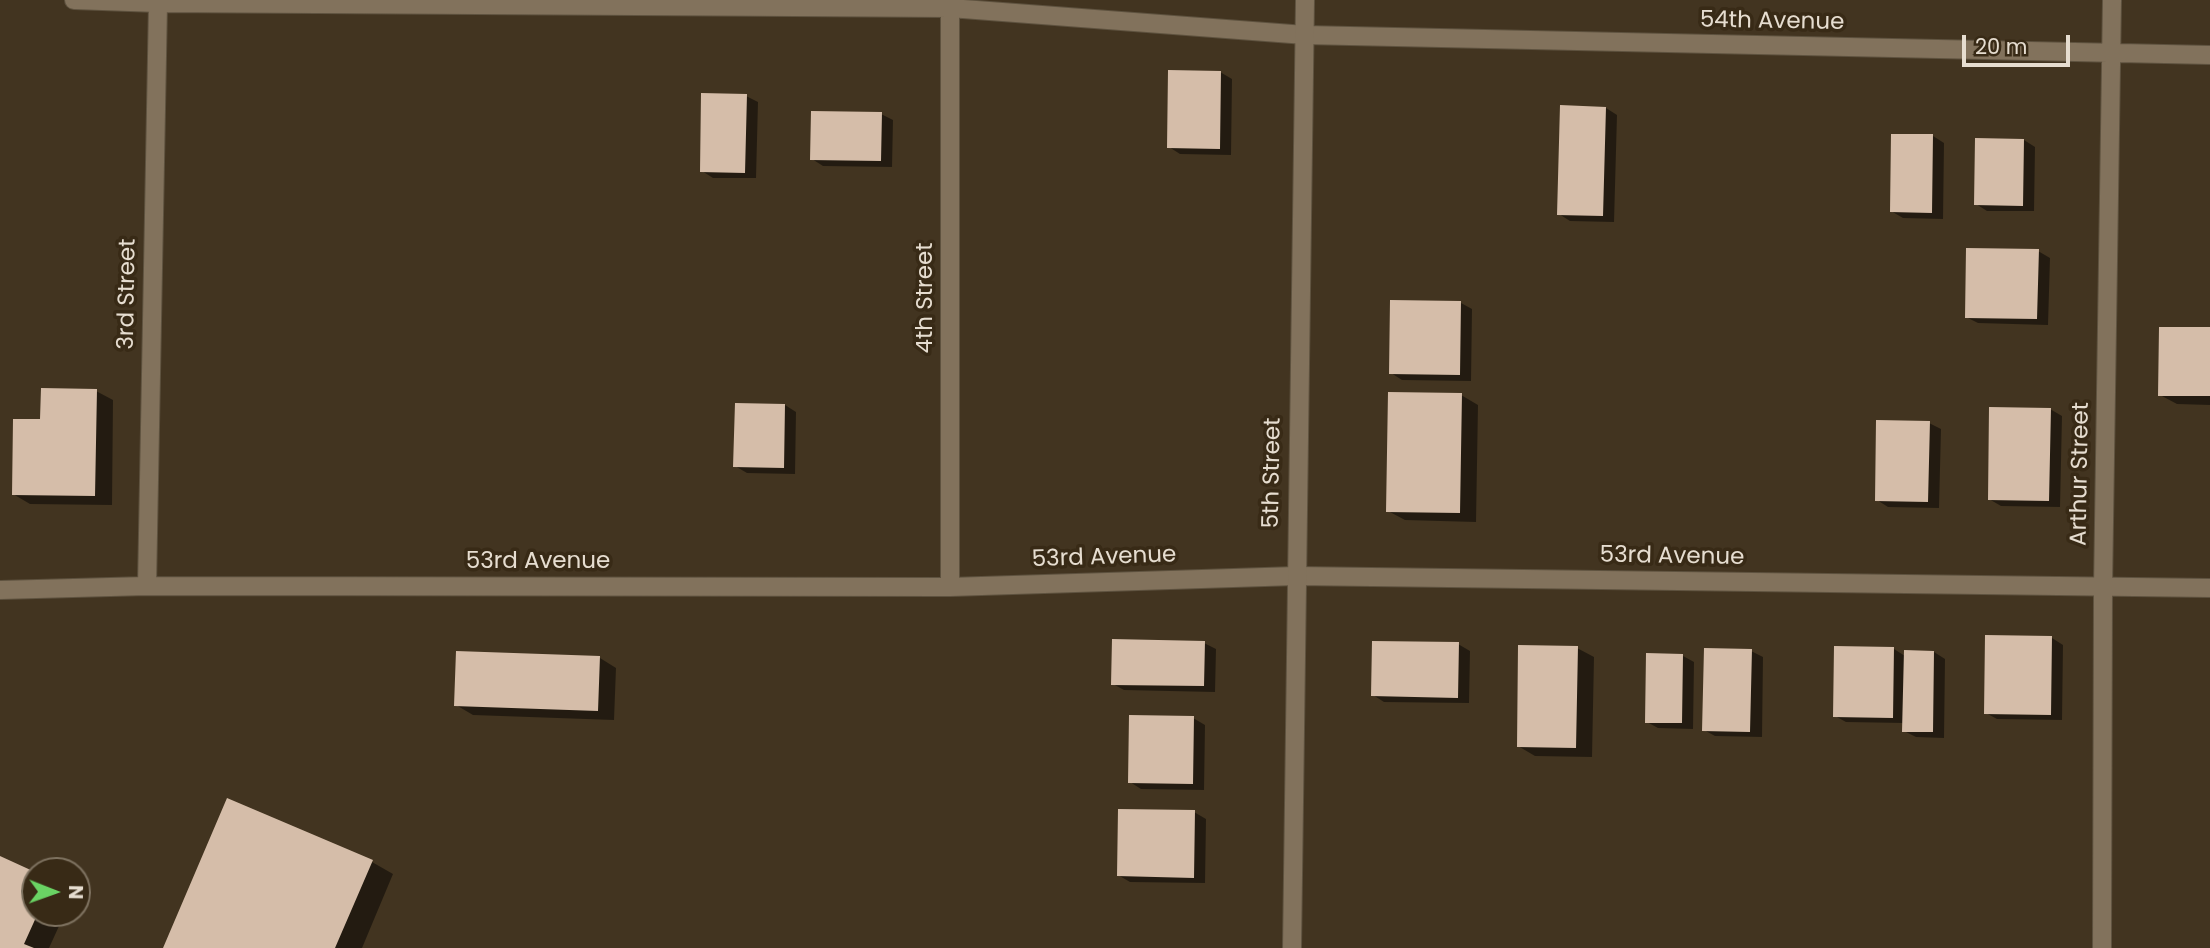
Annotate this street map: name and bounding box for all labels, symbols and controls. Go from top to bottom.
street label: 54th Avenue [1700,7,1844,37]
scale bar [1965,21,2074,65]
text: 20 m [1975,32,2028,61]
street label: 3rd Street [113,238,143,350]
street label: 4th Street [912,242,940,354]
street label: Arthur Street [2066,402,2096,546]
street label: 5th Street [1258,417,1288,529]
street label: 53rd Avenue [1031,542,1177,574]
street label: 53rd Avenue [1599,542,1745,572]
street label: 53rd Avenue [466,548,610,576]
north arrow [21,857,91,927]
text: N [62,885,89,900]

